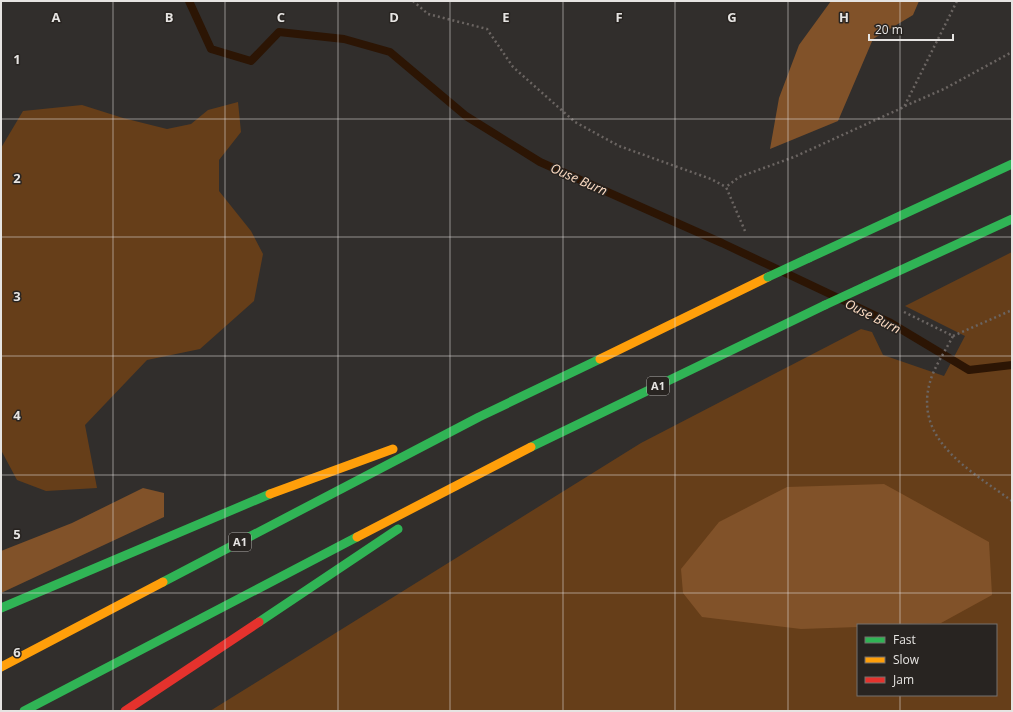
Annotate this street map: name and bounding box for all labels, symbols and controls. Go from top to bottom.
text: A [52,8,61,26]
text: B [165,8,174,26]
text: C [277,8,285,26]
text: D [389,8,399,26]
text: E [502,8,510,26]
text: F [615,8,623,26]
text: G [727,8,737,26]
text: H [839,8,849,26]
scale bar [869,16,953,42]
text: 20 m [875,21,903,38]
text: 1 [13,50,21,68]
water label: Ouse Burn [548,159,610,199]
text: 2 [13,169,21,187]
text: 3 [13,287,21,305]
water label: Ouse Burn [842,294,904,338]
road number: A1 [647,377,669,395]
text: 4 [13,406,21,424]
text: 5 [13,525,21,543]
road number: A1 [229,533,251,551]
legend [857,624,997,696]
text: Fast [893,631,916,648]
text: 6 [13,643,21,661]
text: Slow [893,651,920,668]
text: Jam [892,671,914,688]

